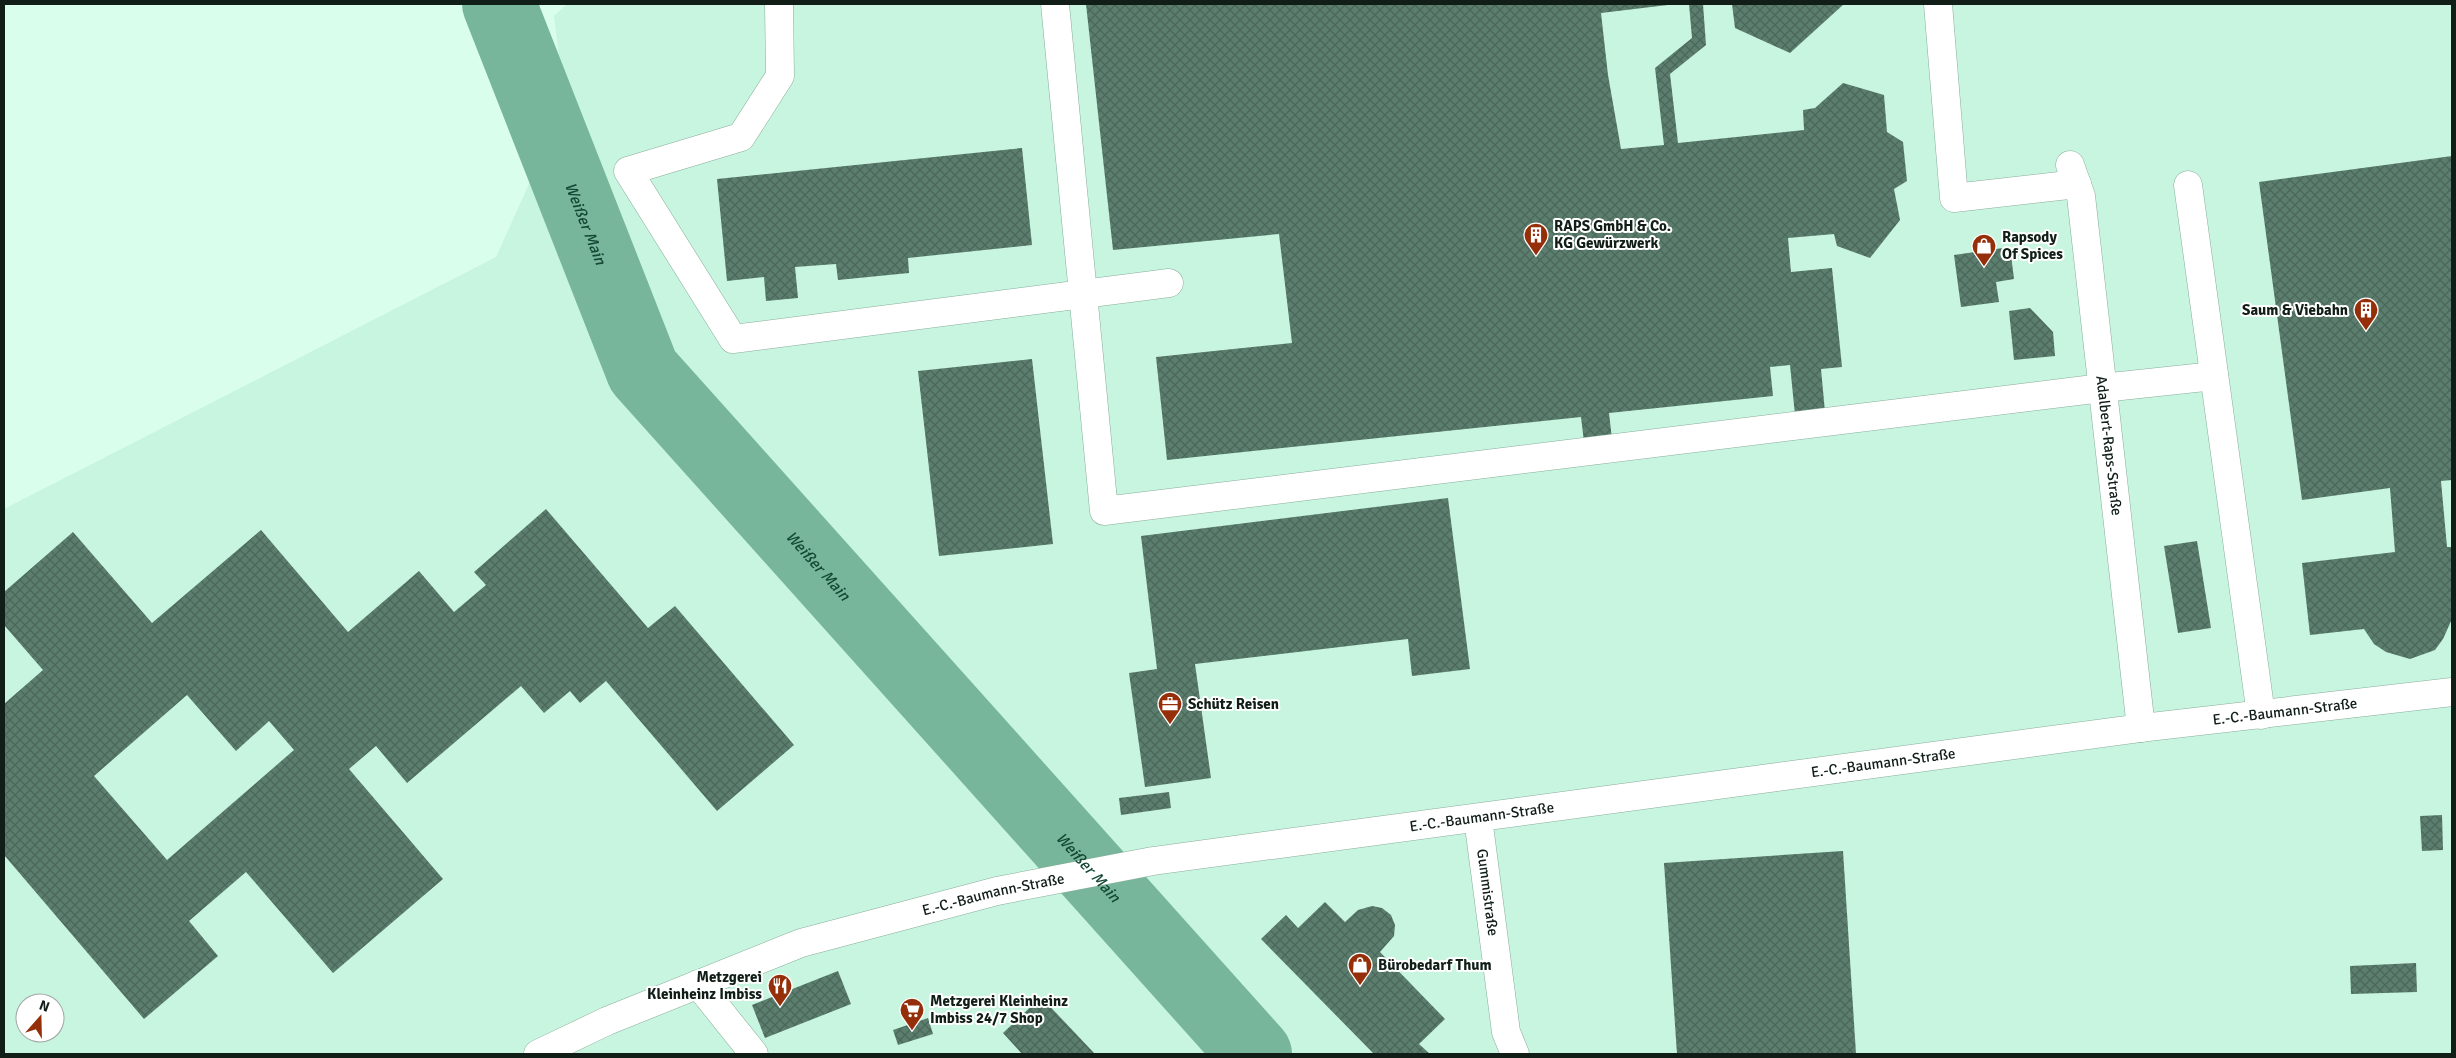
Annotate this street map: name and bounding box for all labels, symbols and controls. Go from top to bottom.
water label: Weißer Main [560,180,611,269]
place label: RAPS GmbH & Co. KG Gewürzwerk [1554,217,1671,252]
building icon: RAPS GmbH & Co. KG Gewürzwerk [1523,222,1549,256]
place label: Rapsody Of Spices [2002,228,2063,263]
shop icon: Rapsody Of Spices [1971,233,1997,267]
building icon: Saum & Viebahn [2353,297,2379,331]
place label: Saum & Viebahn [2242,301,2348,319]
street label: Adalbert-Raps-Straße [2092,375,2126,516]
water label: Weißer Main [781,527,855,606]
office icon: Schütz Reisen [1157,691,1183,725]
street label: E.-C.-Baumann-Straße [2212,694,2358,729]
place label: Schütz Reisen [1188,695,1279,713]
street label: E.-C.-Baumann-Straße [1810,744,1957,781]
street label: E.-C.-Baumann-Straße [1408,798,1555,835]
water label: Weißer Main [1052,829,1125,908]
street label: Gummistraße [1473,848,1502,937]
street label: E.-C.-Baumann-Straße [920,869,1066,919]
shop icon: Bürobedarf Thum [1347,952,1373,986]
place label: Bürobedarf Thum [1378,956,1492,974]
place label: Metzgerei Kleinheinz Imbiss [647,968,762,1003]
restaurant icon: Metzgerei Kleinheinz Imbiss [767,973,793,1007]
place label: Metzgerei Kleinheinz Imbiss 24/7 Shop [930,992,1068,1027]
north arrow [15,993,65,1043]
text: N [37,997,52,1016]
supermarket icon: Metzgerei Kleinheinz Imbiss 24/7 Shop [899,997,925,1031]

